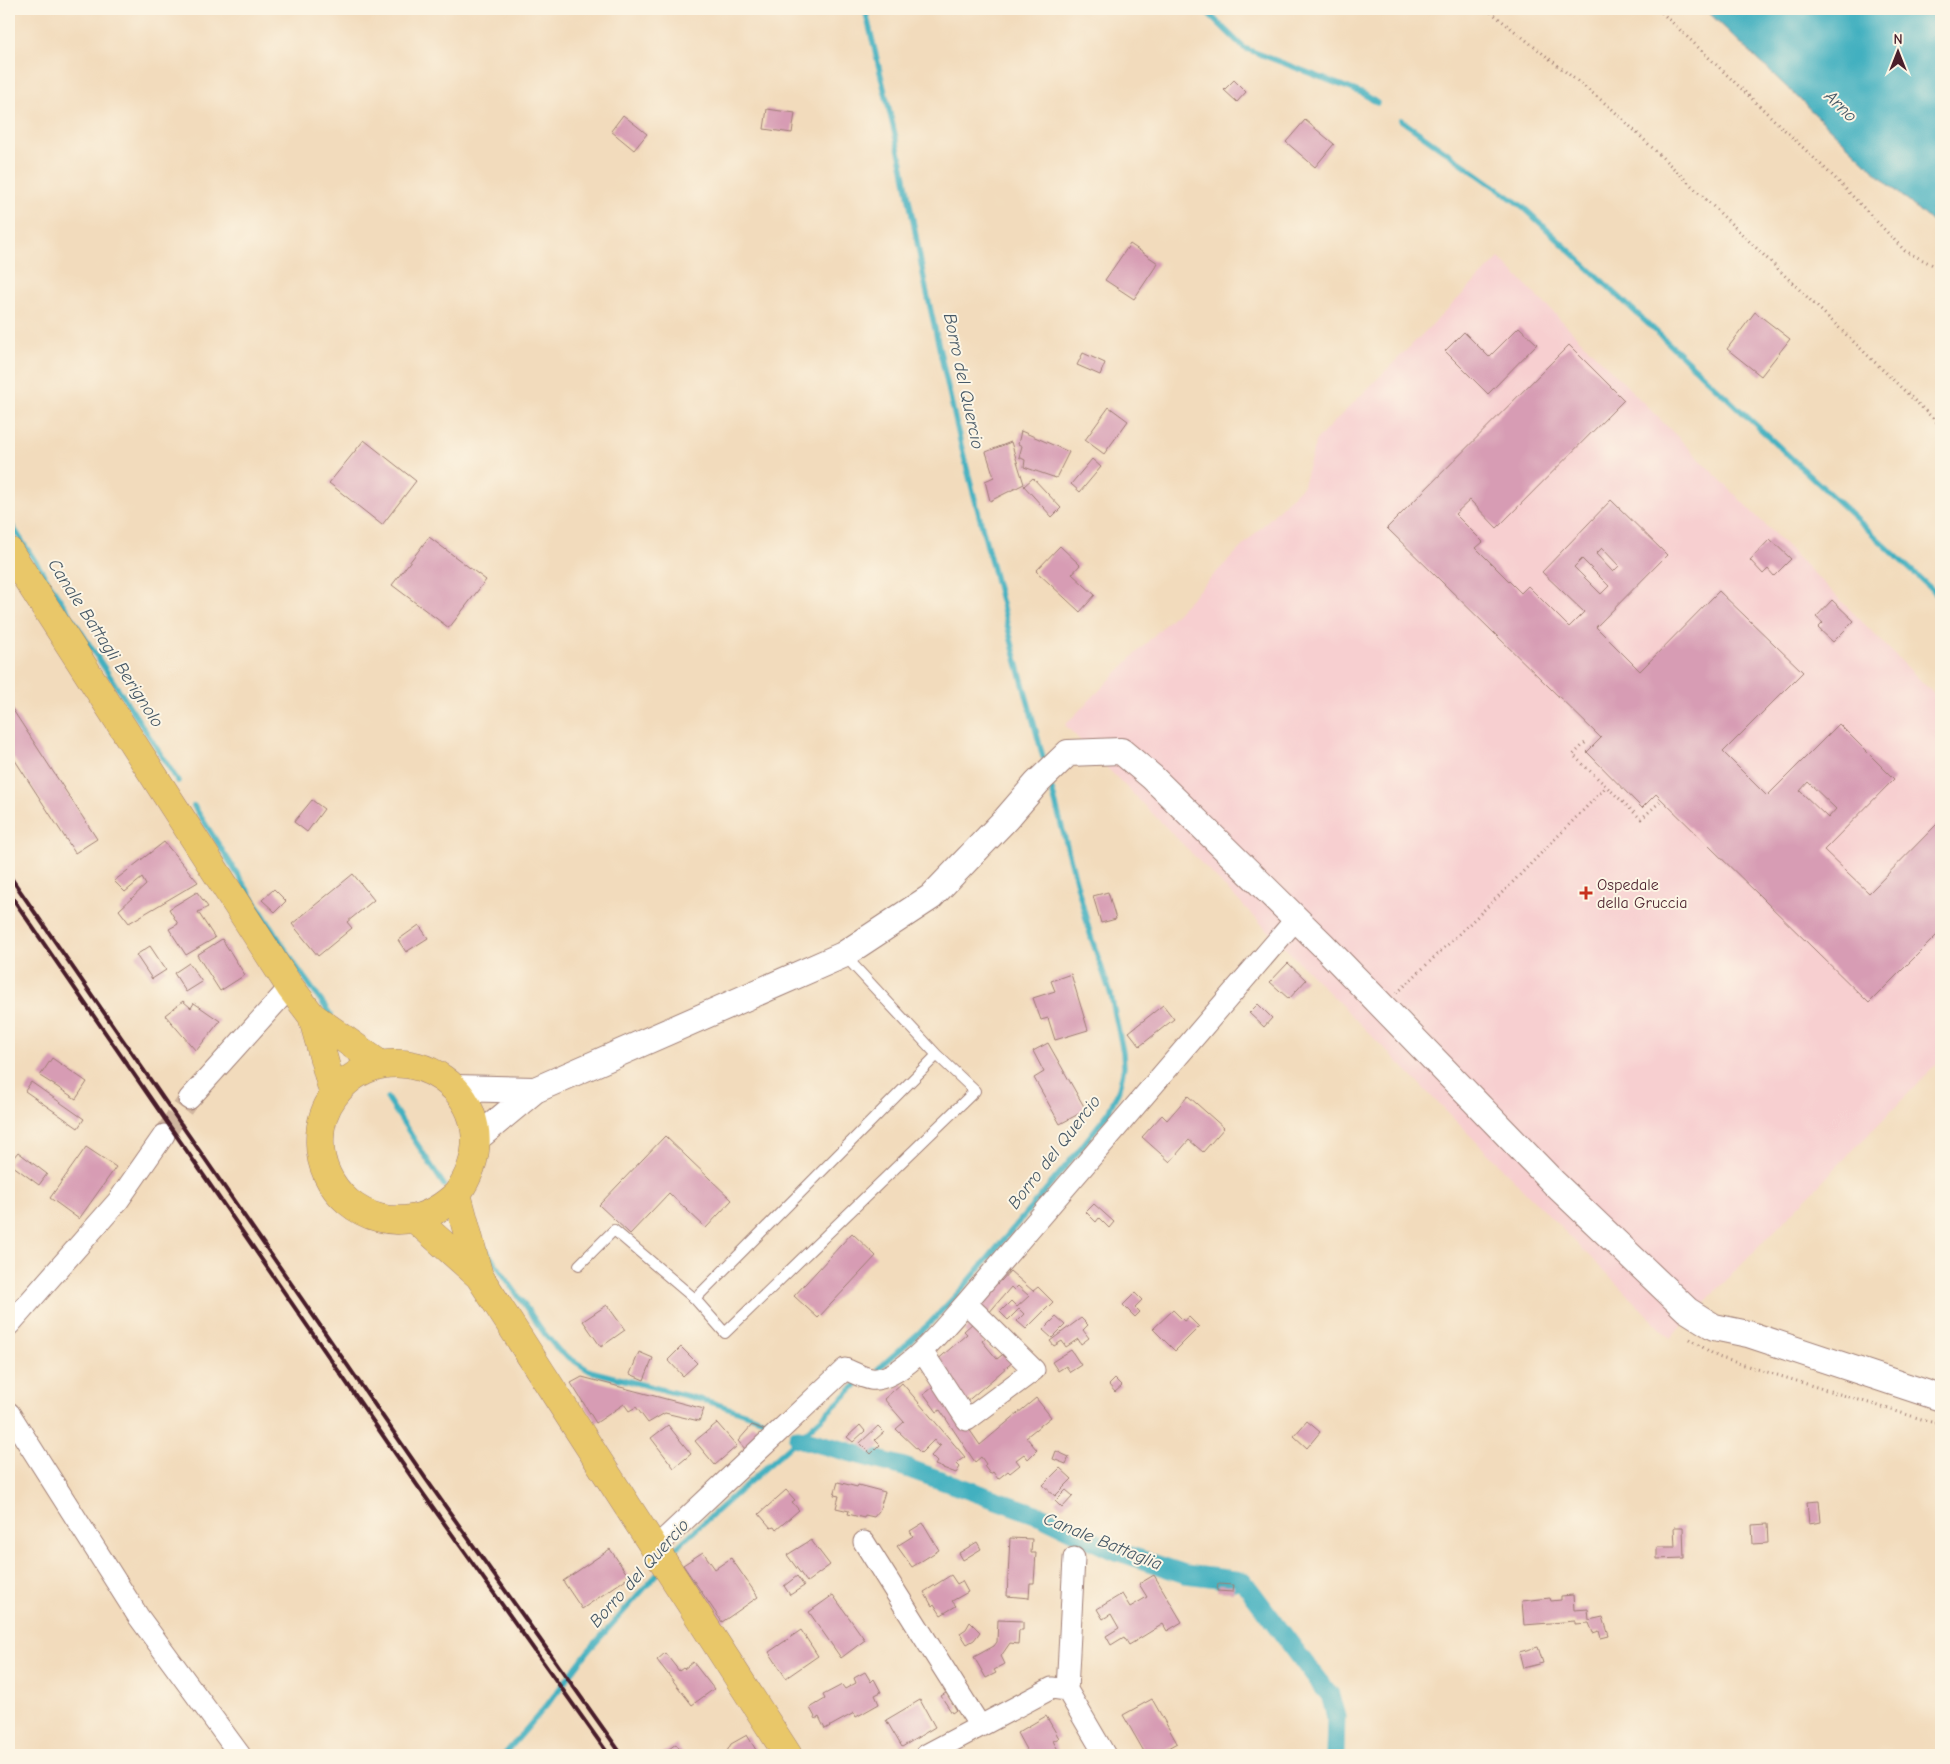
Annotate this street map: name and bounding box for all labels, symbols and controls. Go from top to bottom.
north arrow [1872,28,1922,78]
text: N [1893,31,1903,48]
water label: Arno [1819,85,1861,127]
water label: Borro del Quercio [939,311,988,451]
water label: Canale Battagli Berignolo [43,555,168,731]
place label: Ospedale della Gruccia [1597,876,1687,912]
marker: Ospedale della Gruccia [1579,886,1593,900]
water label: Borro del Quercio [1003,1091,1105,1213]
water label: Canale Battaglia [1040,1508,1165,1575]
water label: Borro del Quercio [585,1515,694,1632]

